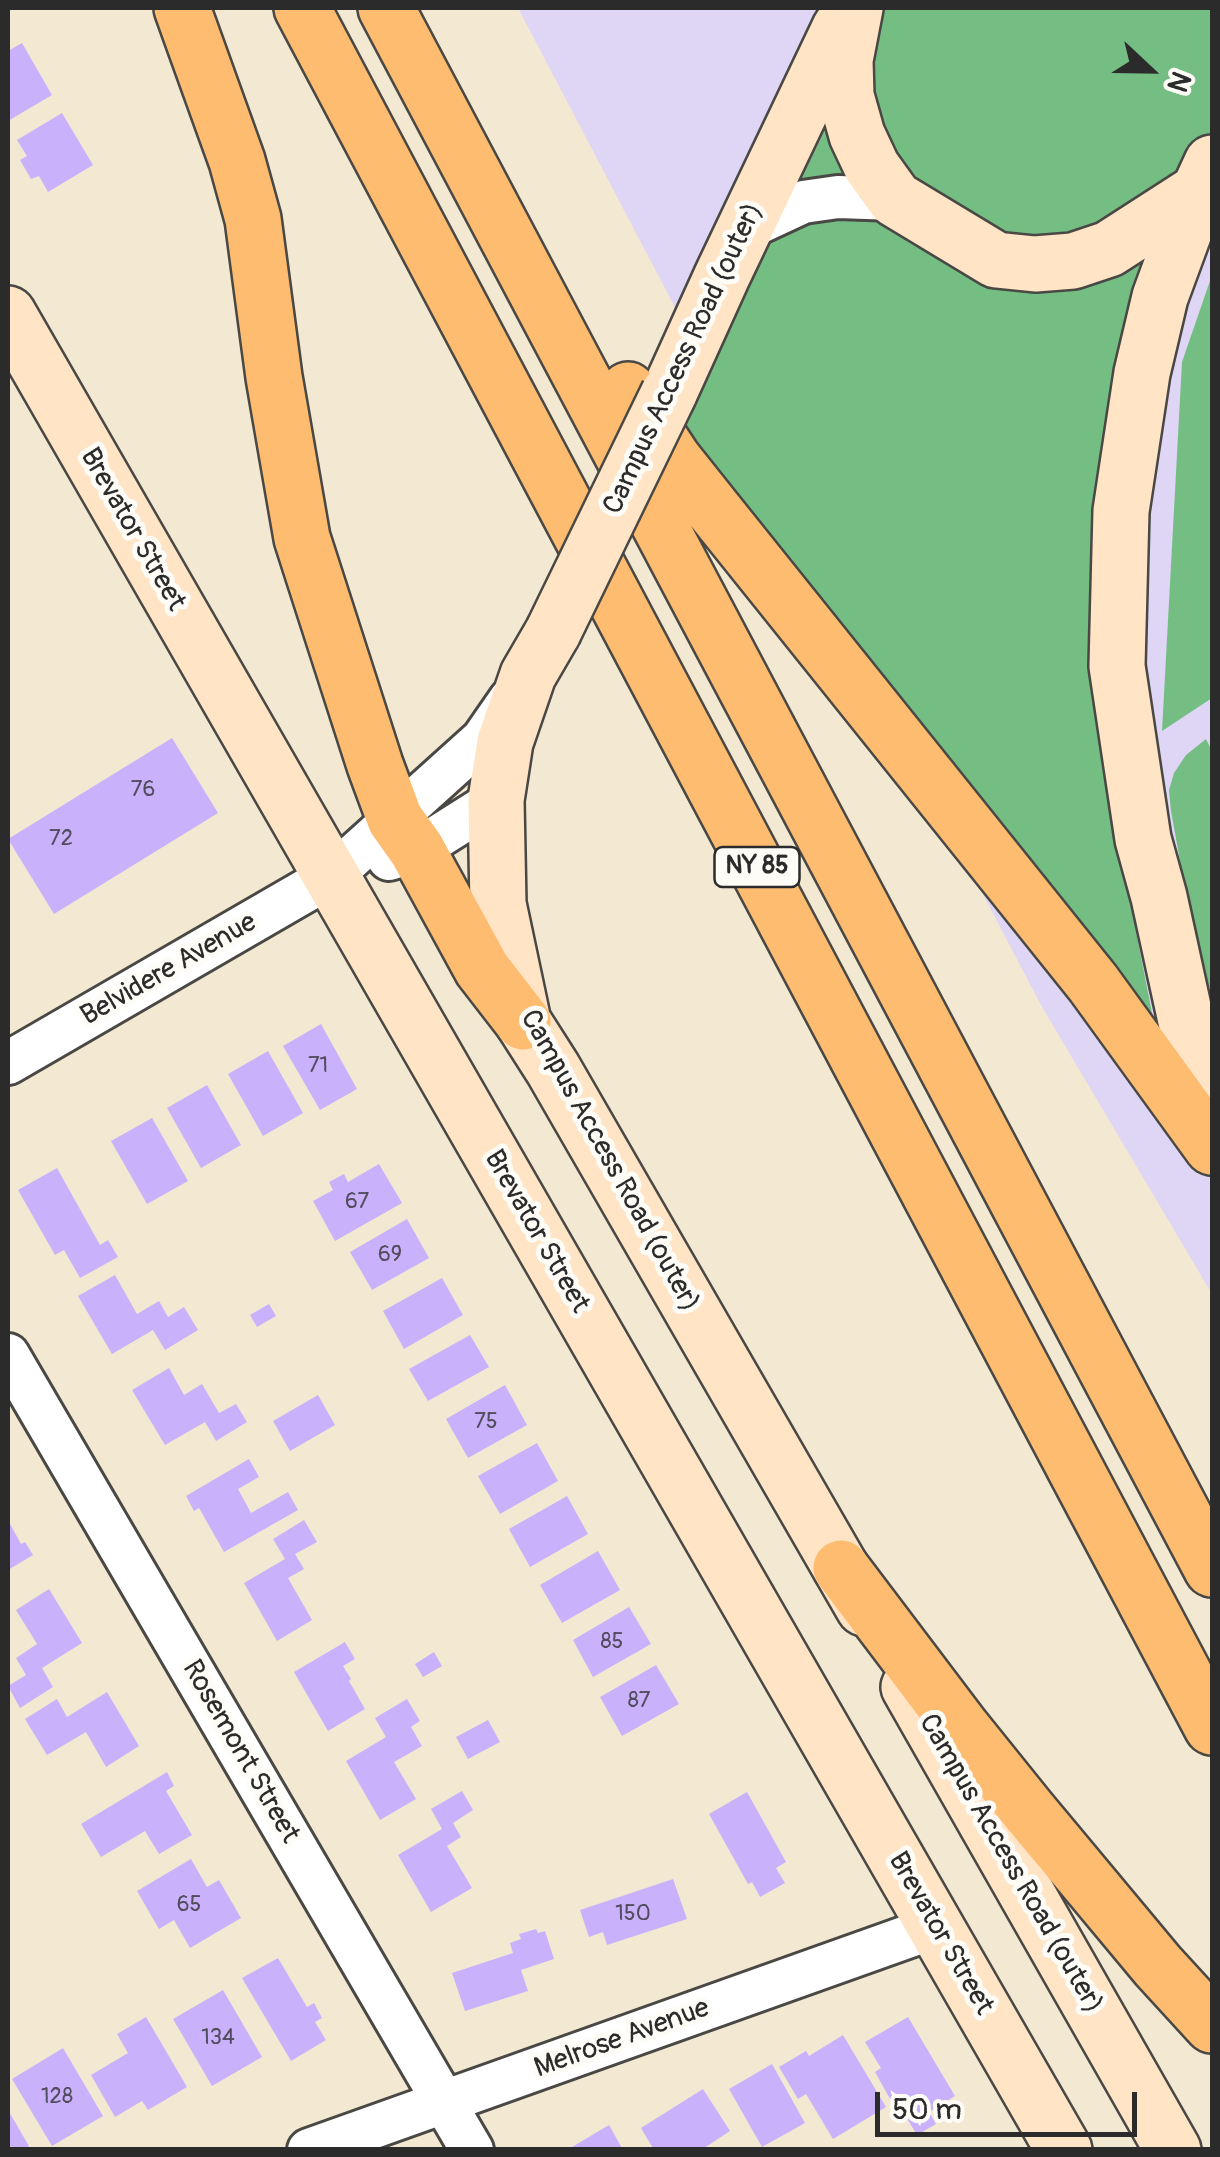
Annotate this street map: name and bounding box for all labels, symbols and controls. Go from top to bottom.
north arrow [1100,20,1200,120]
text: N [1159,66,1198,97]
street label: Campus Access Road (outer) [597,198,771,520]
street label: Brevator Street [72,443,192,617]
house number: 76 [131,777,155,803]
house number: 72 [49,826,73,852]
road number: NY 85 [714,847,800,887]
street label: Belvidere Avenue [75,906,263,1034]
street label: Campus Access Road (outer) [512,1004,706,1318]
house number: 71 [308,1053,328,1079]
street label: Brevator Street [476,1145,596,1319]
house number: 67 [345,1189,369,1215]
house number: 69 [378,1242,402,1268]
house number: 75 [474,1409,498,1435]
house number: 85 [600,1629,624,1655]
street label: Rosemont Street [174,1654,306,1850]
house number: 87 [628,1688,650,1714]
street label: Campus Access Road (outer) [911,1709,1109,2019]
street label: Brevator Street [880,1847,1000,2021]
house number: 65 [177,1892,201,1918]
house number: 150 [615,1901,651,1927]
street label: Melrose Avenue [530,1992,714,2086]
house number: 134 [201,2025,235,2051]
scale bar [880,2072,1142,2134]
house number: 128 [41,2084,73,2110]
text: 50 m [892,2091,962,2128]

